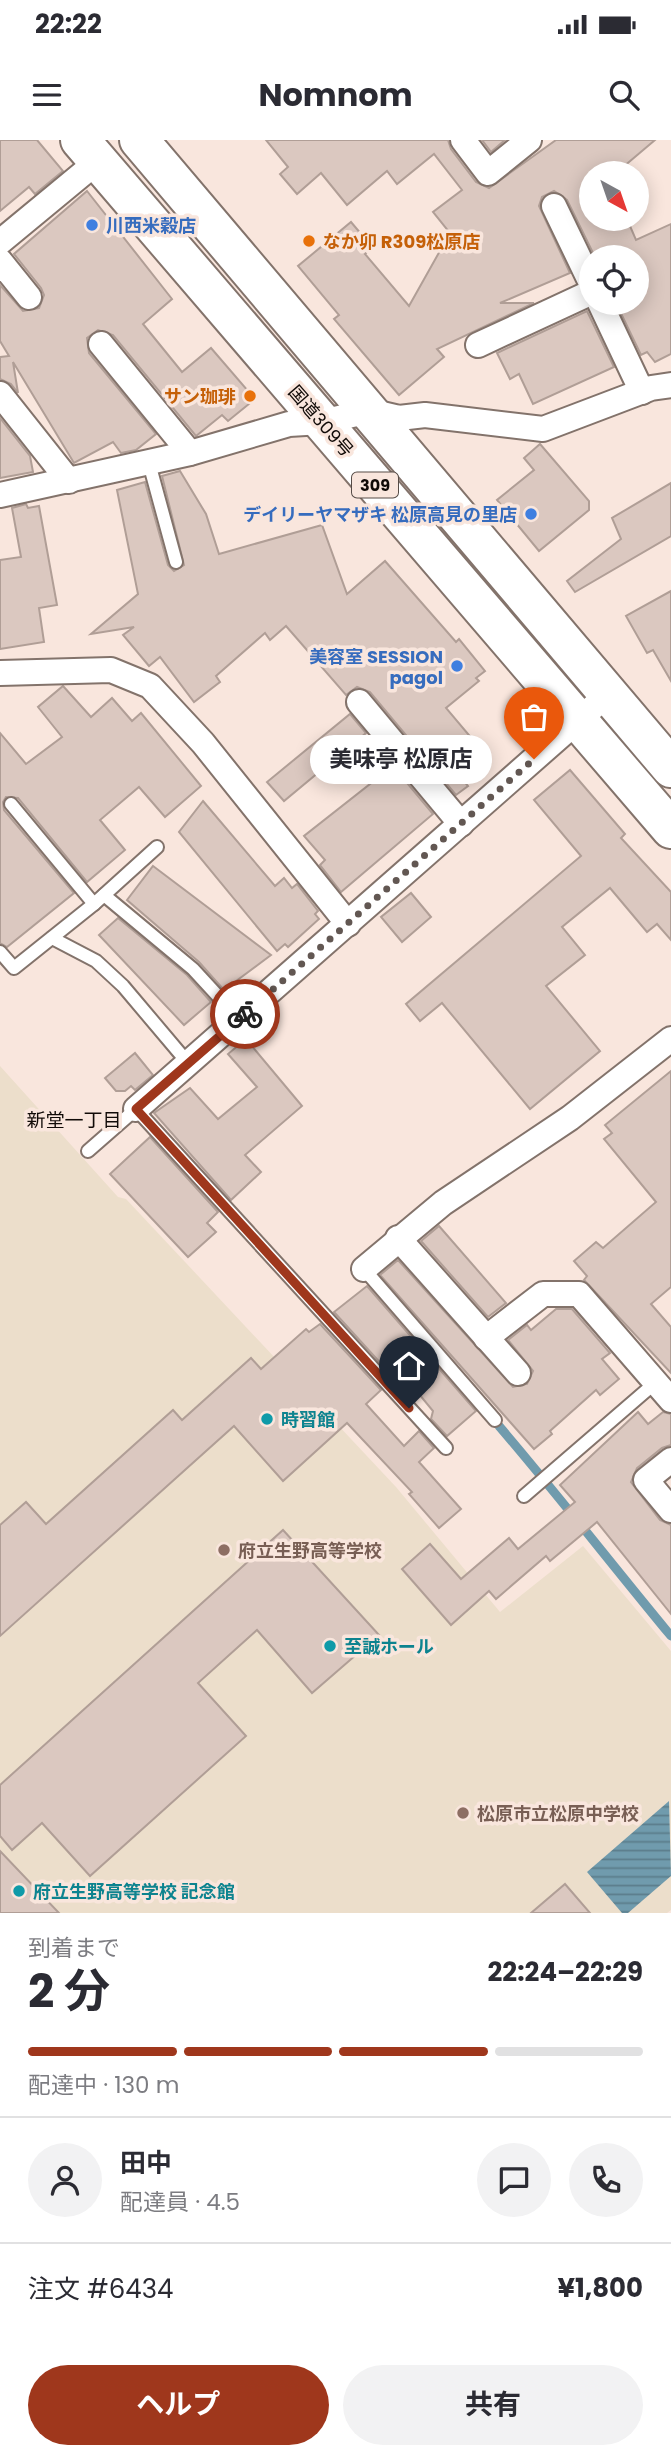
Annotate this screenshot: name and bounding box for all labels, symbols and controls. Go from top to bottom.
text: 22:22 [35,6,102,42]
text: Nomnom [258,72,413,117]
icon: menu [28,76,66,114]
icon: search [605,76,643,114]
north arrow [579,161,649,231]
map controls [579,161,649,315]
place label: 川西米穀店 [106,213,196,238]
marker: 川西米穀店 [84,217,100,233]
place label: なか卯 R309松原店 [323,229,480,254]
marker: なか卯 R309松原店 [301,233,317,249]
button: locate [579,245,649,315]
street label: 国道309号 [283,380,359,462]
place label: サン珈琲 [164,384,236,409]
marker: サン珈琲 [242,388,258,404]
road number: 309 [352,472,398,498]
place label: デイリーヤマザキ 松原高見の里店 [243,502,517,527]
marker: デイリーヤマザキ 松原高見の里店 [523,506,539,522]
place label: 美容室 SESSION pagol [309,644,443,690]
marker: 美容室 SESSION pagol [449,658,465,674]
pin [504,687,564,759]
icon: bag [515,698,553,736]
callout: 美味亭 松原店 [310,734,492,784]
text: 美味亭 松原店 [330,743,472,775]
courier [210,979,280,1049]
icon: bike [226,995,264,1033]
district label: 新堂一丁目 [26,1107,122,1134]
pin [379,1336,439,1408]
icon: home [390,1347,428,1385]
place label: 時習館 [281,1407,335,1432]
marker: 時習館 [259,1411,275,1427]
place label: 府立生野高等学校 [238,1538,382,1563]
marker: 府立生野高等学校 [216,1542,232,1558]
place label: 至誠ホール [344,1634,434,1659]
marker: 至誠ホール [322,1638,338,1654]
place label: 松原市立松原中学校 [477,1801,639,1826]
marker: 松原市立松原中学校 [455,1805,471,1821]
place label: 府立生野高等学校 記念館 [33,1879,235,1904]
marker: 府立生野高等学校 記念館 [11,1883,27,1899]
text: 到着まで [28,1932,120,1964]
text: 22:24–22:29 [487,1954,643,1990]
text: 2 分 [28,1959,110,2023]
text: 配達中 · 130 m [28,2069,179,2101]
button: person [28,2143,102,2217]
button: chat [477,2143,551,2217]
button: phone [569,2143,643,2217]
text: 田中 [120,2145,172,2181]
text: 配達員 · 4.5 [120,2186,240,2218]
text: ¥1,800 [558,2270,643,2306]
text: 注文 #6434 [28,2271,173,2307]
button: ヘルプ [28,2365,329,2445]
button: 共有 [343,2365,643,2445]

